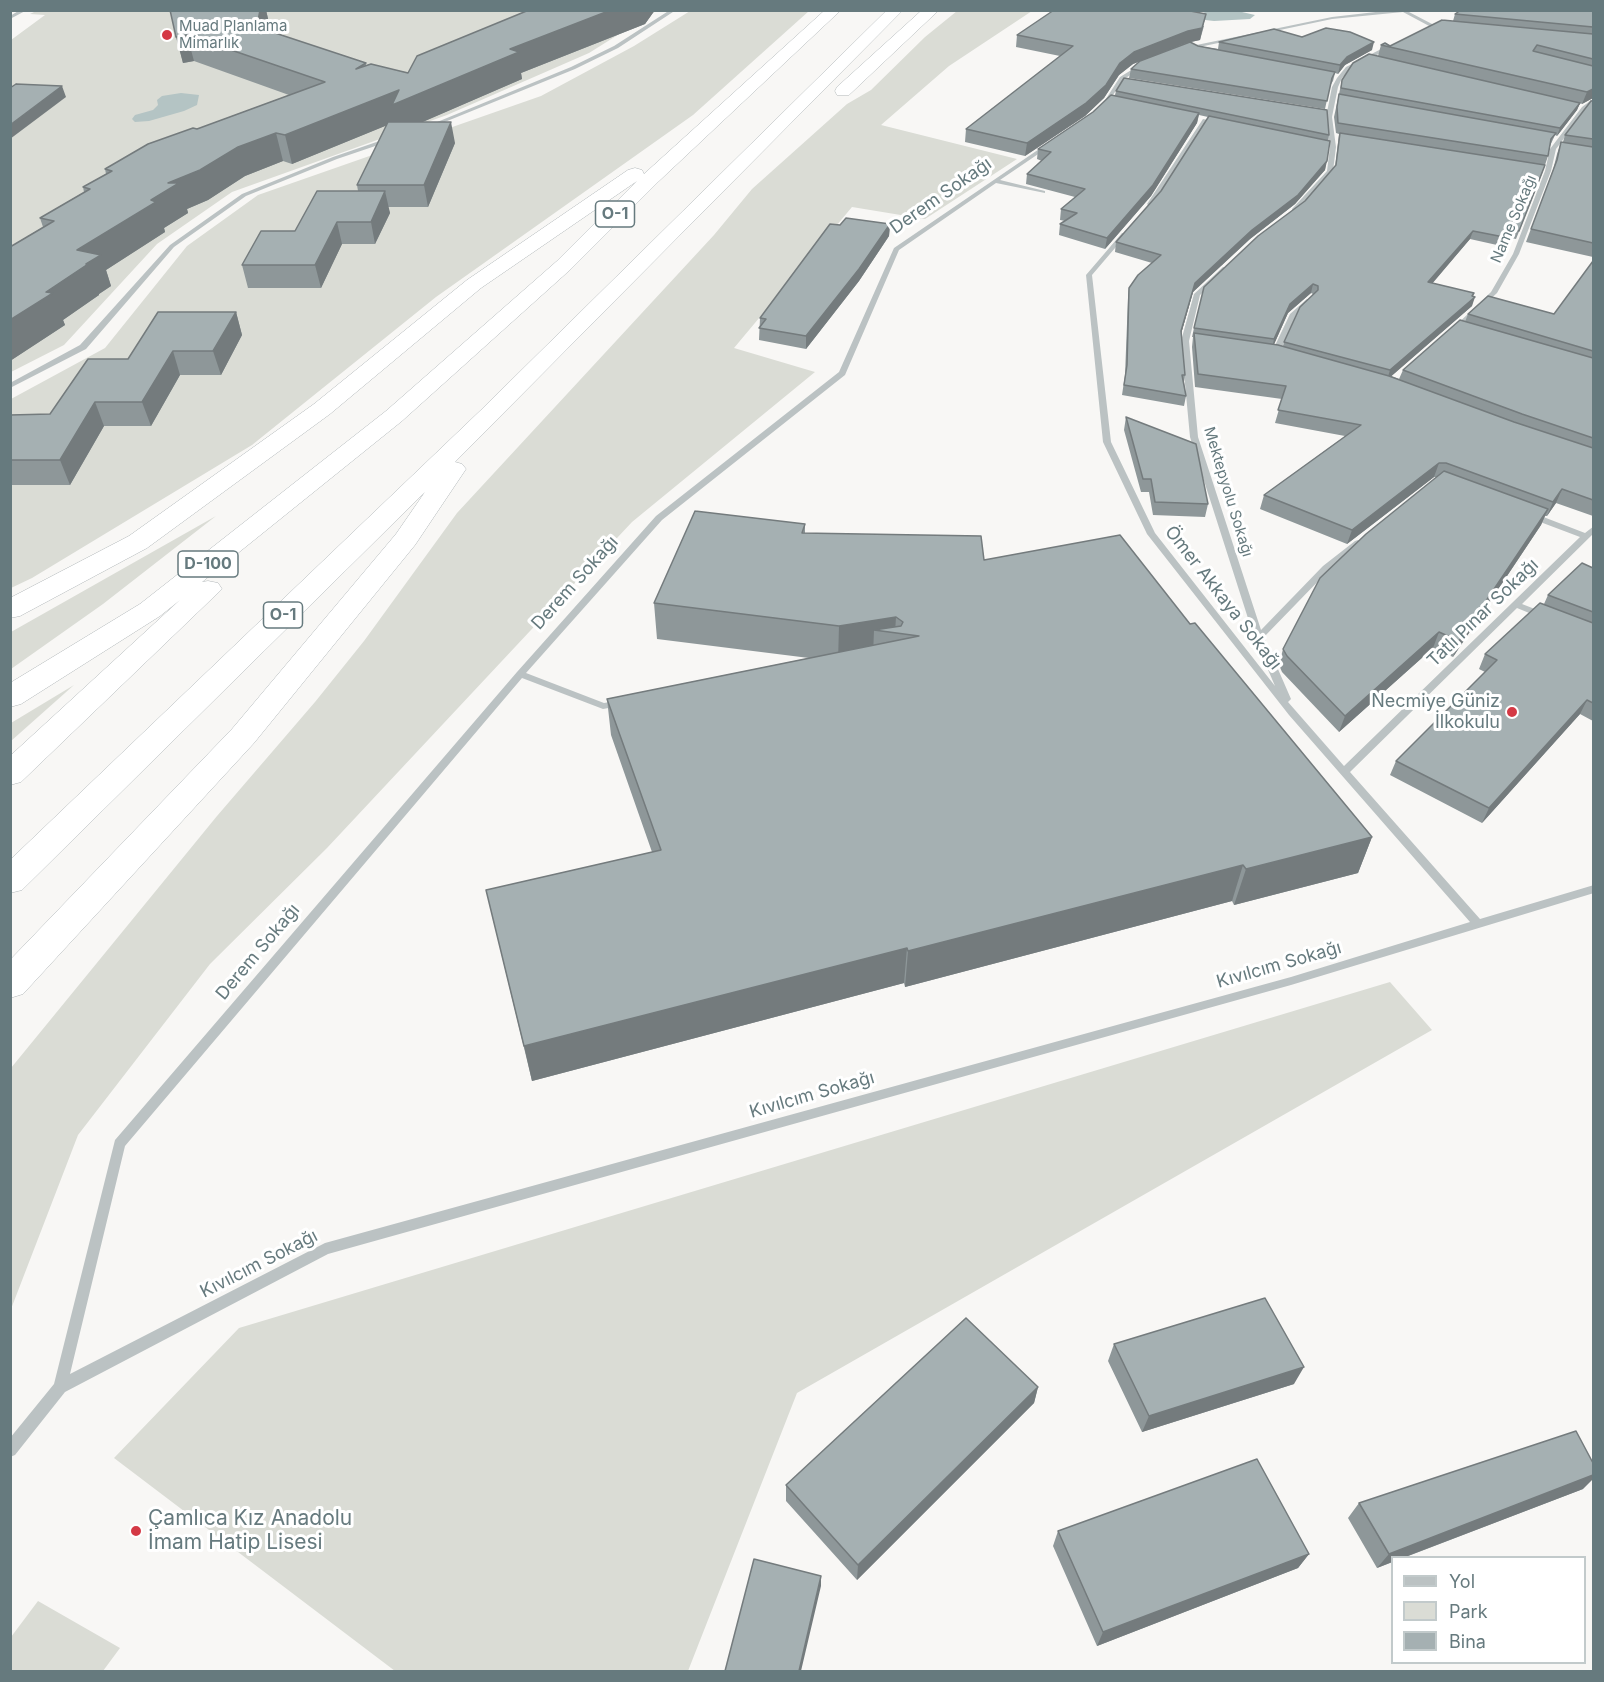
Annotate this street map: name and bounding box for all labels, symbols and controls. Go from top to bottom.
place label: Muad Planlama Mimarlık [179,17,287,52]
marker: Muad Planlama Mimarlık [160,28,174,42]
street label: Derem Sokağı [886,153,996,239]
street label: Name Sokağı [1487,172,1541,266]
road number: O-1 [596,201,634,227]
street label: Mektepyolu Sokağı [1200,425,1256,559]
street label: Ömer Akkaya Sokağı [1160,522,1286,674]
street label: Derem Sokağı [527,532,623,634]
road number: D-100 [178,551,238,577]
street label: Tatlı Pınar Sokağı [1423,554,1543,672]
road number: O-1 [264,602,302,628]
place label: Necmiye Güniz İlkokulu [1371,691,1500,734]
marker: Necmiye Güniz İlkokulu [1505,705,1519,719]
street label: Derem Sokağı [211,899,305,1005]
street label: Kıvılcım Sokağı [1214,937,1344,993]
street label: Kıvılcım Sokağı [747,1067,877,1123]
street label: Kıvılcım Sokağı [197,1225,321,1303]
place label: Çamlıca Kız Anadolu İmam Hatip Lisesi [148,1506,352,1556]
marker: Çamlıca Kız Anadolu İmam Hatip Lisesi [129,1524,143,1538]
legend [1391,1556,1586,1664]
text: Yol [1449,1571,1475,1592]
text: Park [1449,1601,1488,1622]
text: Bina [1449,1631,1486,1652]

